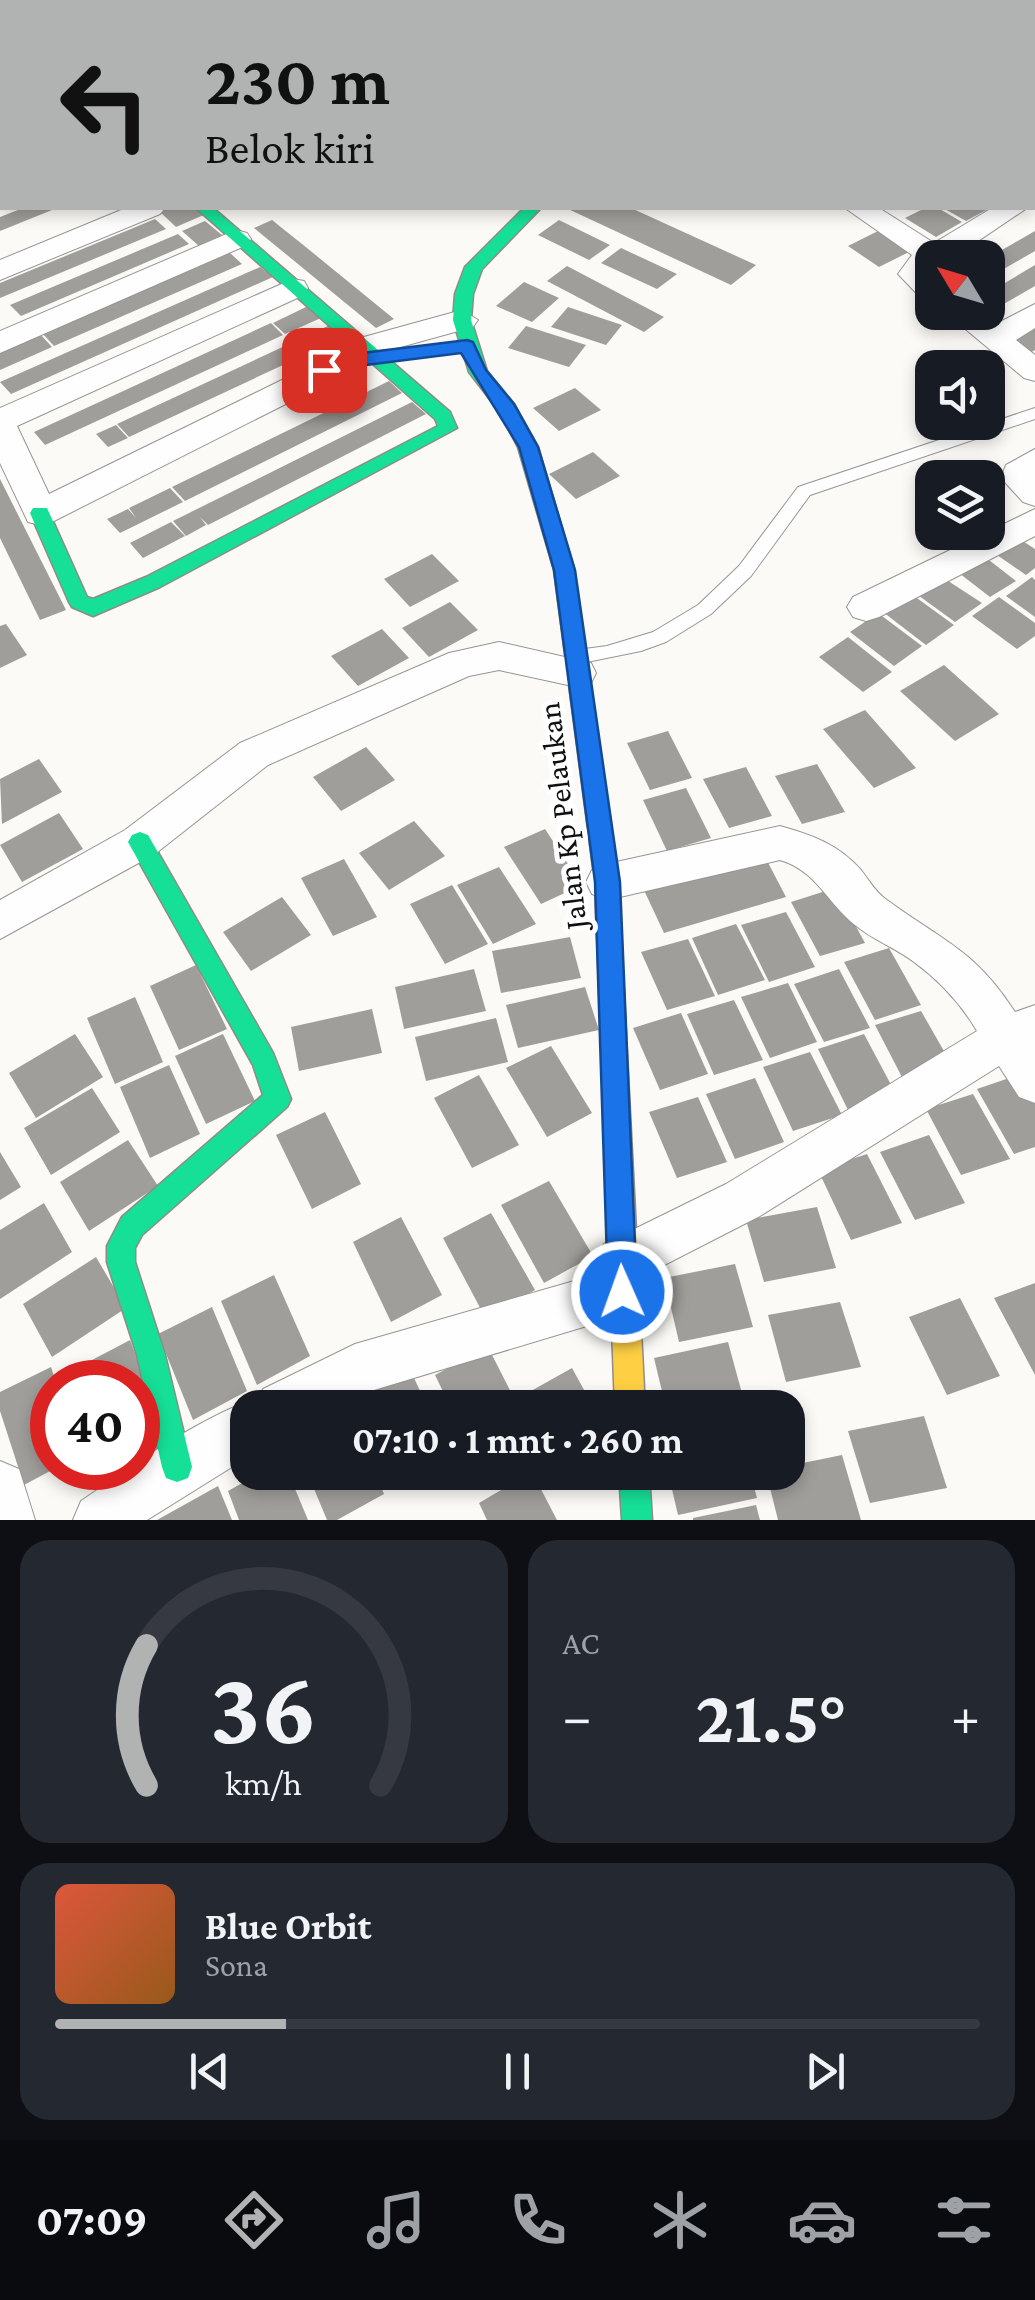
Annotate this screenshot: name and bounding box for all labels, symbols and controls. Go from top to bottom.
icon: left [40,40,170,170]
text: 230 m [205,41,390,119]
text: Belok kiri [205,123,375,173]
north arrow [915,240,1005,330]
map controls [915,240,1005,550]
pin [282,328,367,413]
icon: arrive [297,343,352,398]
button: sound [915,350,1005,440]
button: layers [915,460,1005,550]
street label: Jalan Kp Pelaukan [530,700,594,935]
position arrow [570,1240,674,1344]
speed limit sign: 40 [30,1360,160,1490]
text: 07:10 · 1 mnt · 260 m [352,1419,683,1461]
text: AC [563,1625,599,1661]
text: 36 [210,1650,318,1765]
text: 21.5° [696,1675,847,1758]
text: − [563,1686,592,1747]
text: + [951,1686,980,1747]
text: km/h [225,1763,302,1803]
text: Blue Orbit [205,1905,372,1947]
text: Sona [205,1947,268,1983]
icon: previous [182,2044,237,2099]
icon: pause [490,2044,545,2099]
icon: next [798,2044,853,2099]
icon: directions [219,2185,289,2255]
icon: music [361,2185,431,2255]
icon: phone [503,2185,573,2255]
icon: climate [645,2185,715,2255]
icon: car [787,2185,857,2255]
icon: filters [929,2185,999,2255]
text: 07:09 [36,2195,148,2245]

